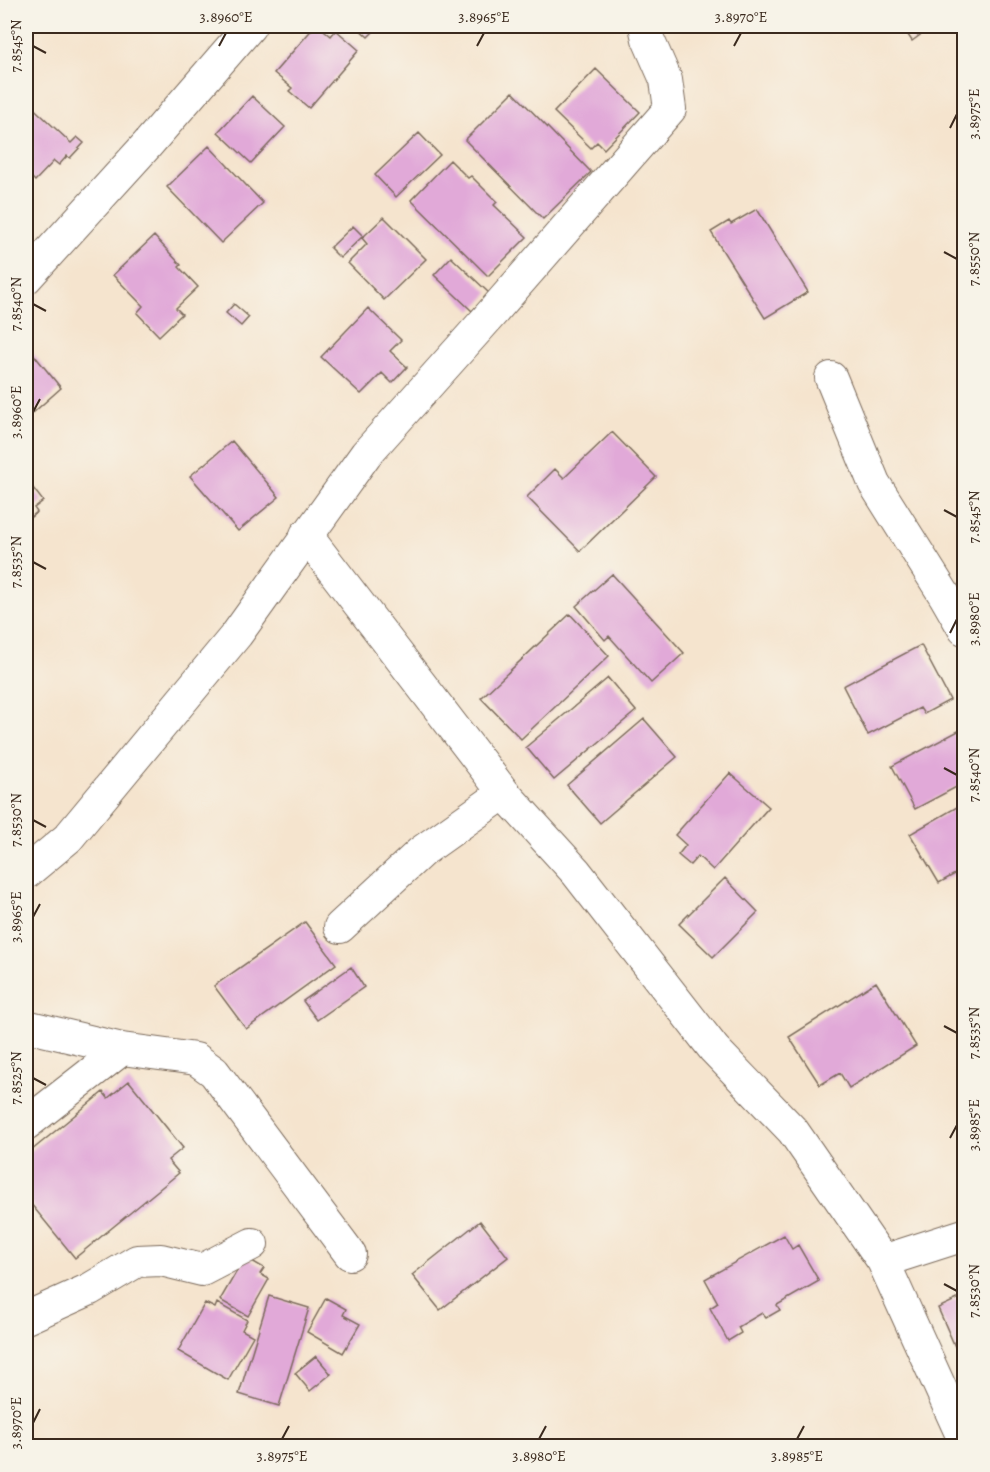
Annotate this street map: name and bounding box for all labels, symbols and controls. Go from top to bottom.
text: 3.8960°E [199,7,253,27]
text: 3.8965°E [458,7,510,27]
text: 3.8970°E [715,7,767,27]
text: 7.8545°N [6,19,26,73]
text: 3.8975°E [964,88,984,140]
text: 7.8550°N [964,232,984,286]
text: 7.8540°N [6,276,26,331]
text: 3.8960°E [6,385,26,439]
text: 7.8545°N [964,490,984,544]
text: 7.8535°N [6,535,26,588]
text: 3.8980°E [964,592,984,646]
text: 7.8540°N [964,747,984,802]
text: 7.8530°N [6,793,26,847]
text: 3.8965°E [6,891,26,943]
text: 7.8535°N [964,1006,984,1059]
text: 7.8525°N [6,1051,26,1105]
text: 3.8985°E [964,1099,984,1151]
text: 7.8530°N [964,1264,984,1318]
text: 3.8970°E [6,1397,26,1449]
text: 3.8975°E [256,1446,308,1466]
text: 3.8980°E [512,1446,566,1466]
text: 3.8985°E [771,1446,823,1466]

